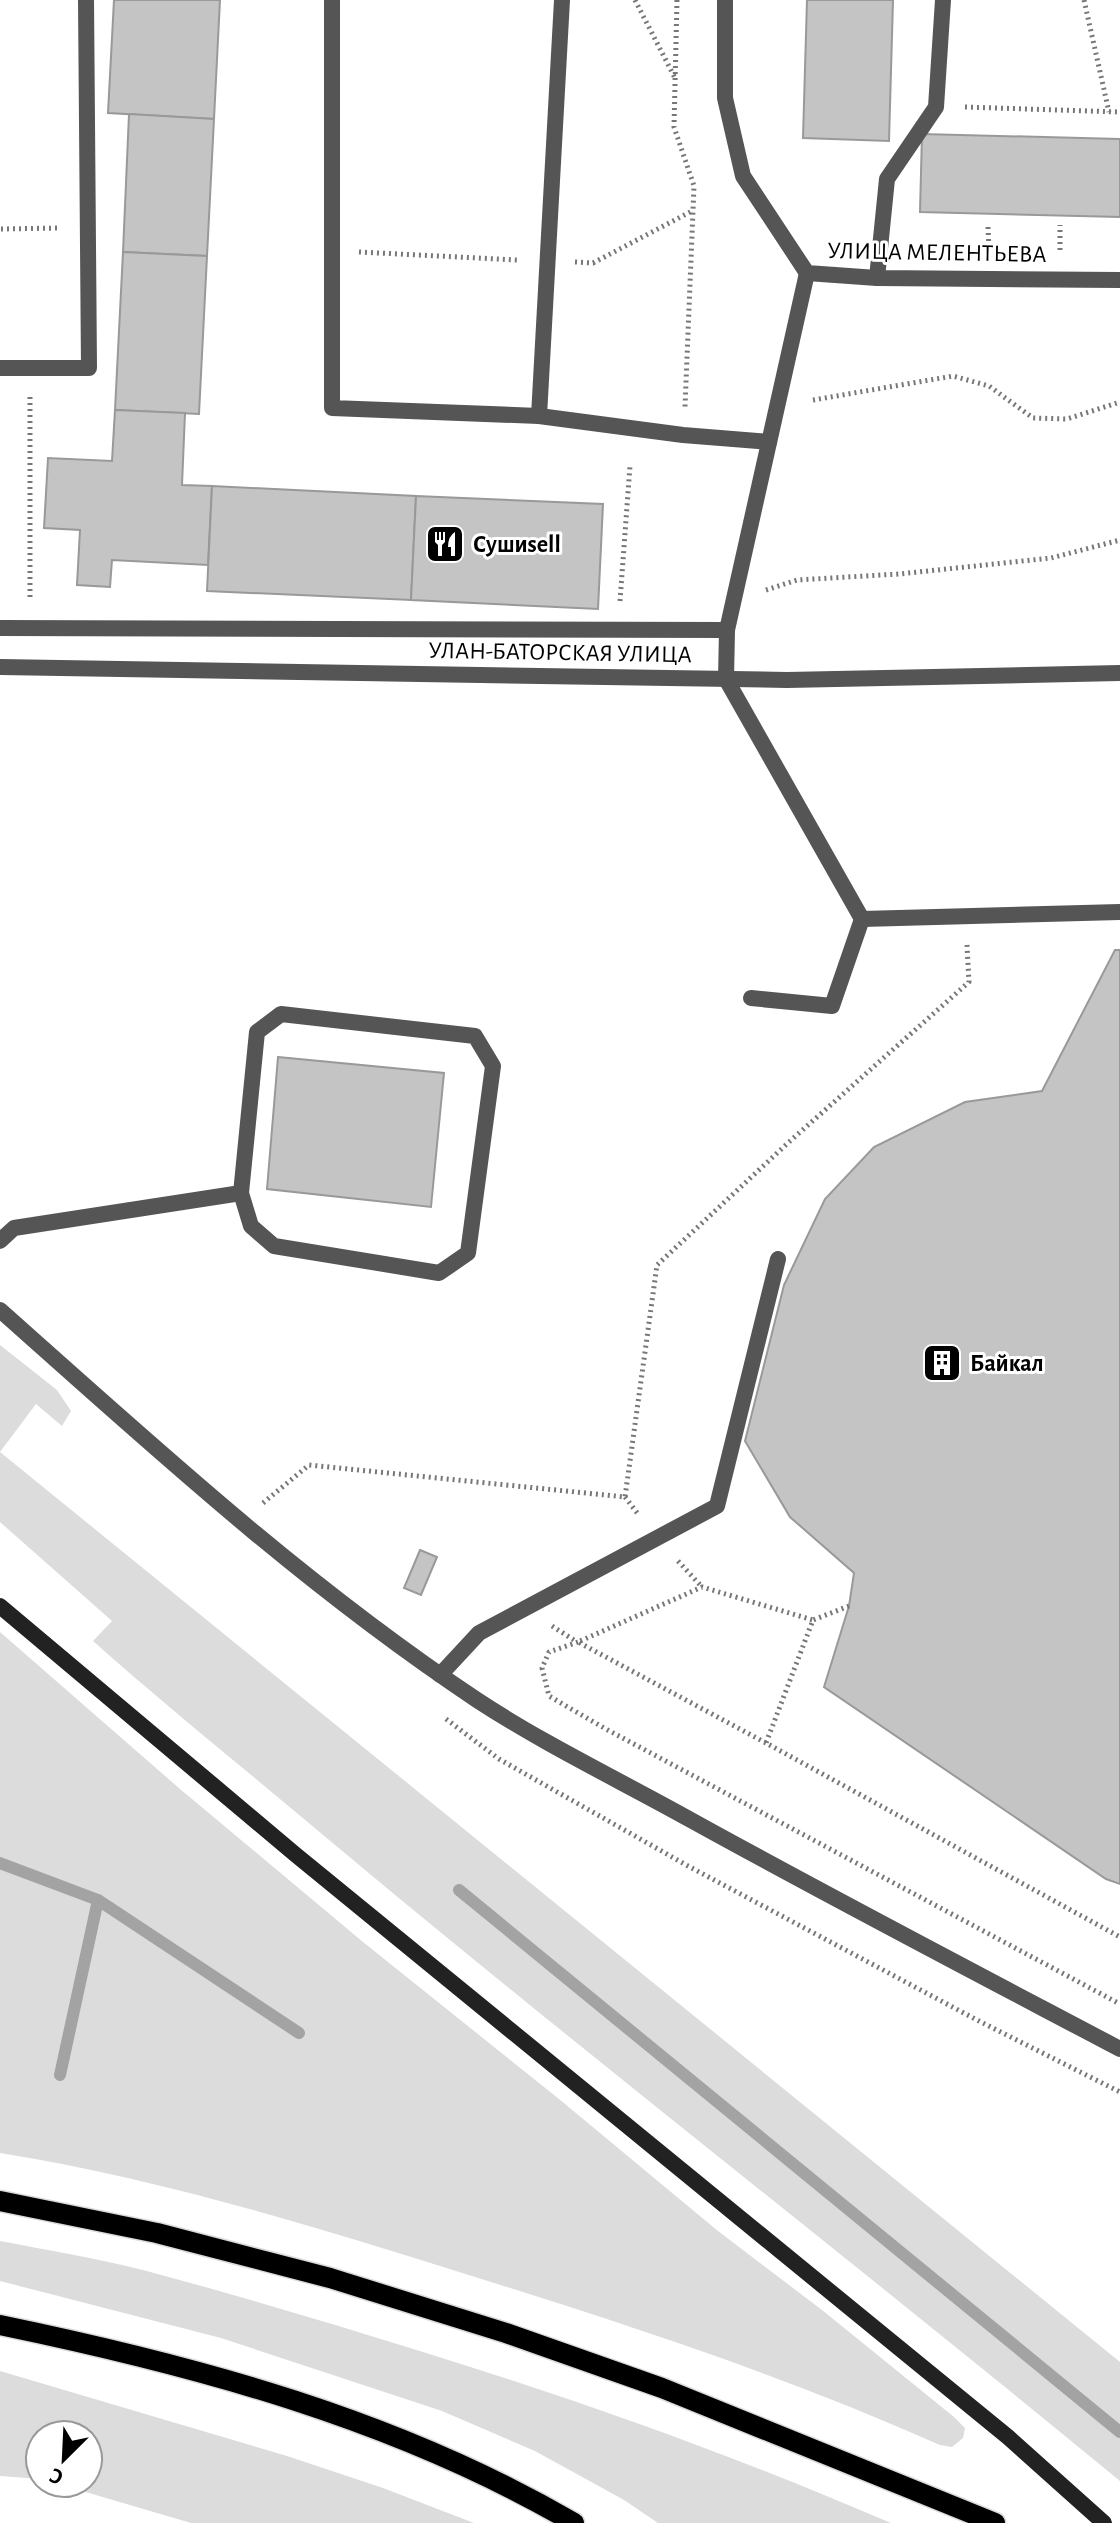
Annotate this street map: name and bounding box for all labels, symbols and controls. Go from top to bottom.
street label: УЛИЦА МЕЛЕНТЬЕВА [827,239,1047,267]
restaurant icon: Сушиsell [424,523,466,565]
place label: Сушиsell [473,533,561,557]
street label: УЛАН-БАТОРСКАЯ УЛИЦА [428,639,692,667]
building icon: Байкал [921,1342,963,1384]
place label: Байкал [970,1352,1044,1376]
north arrow [24,2419,104,2499]
text: С [46,2464,66,2489]

